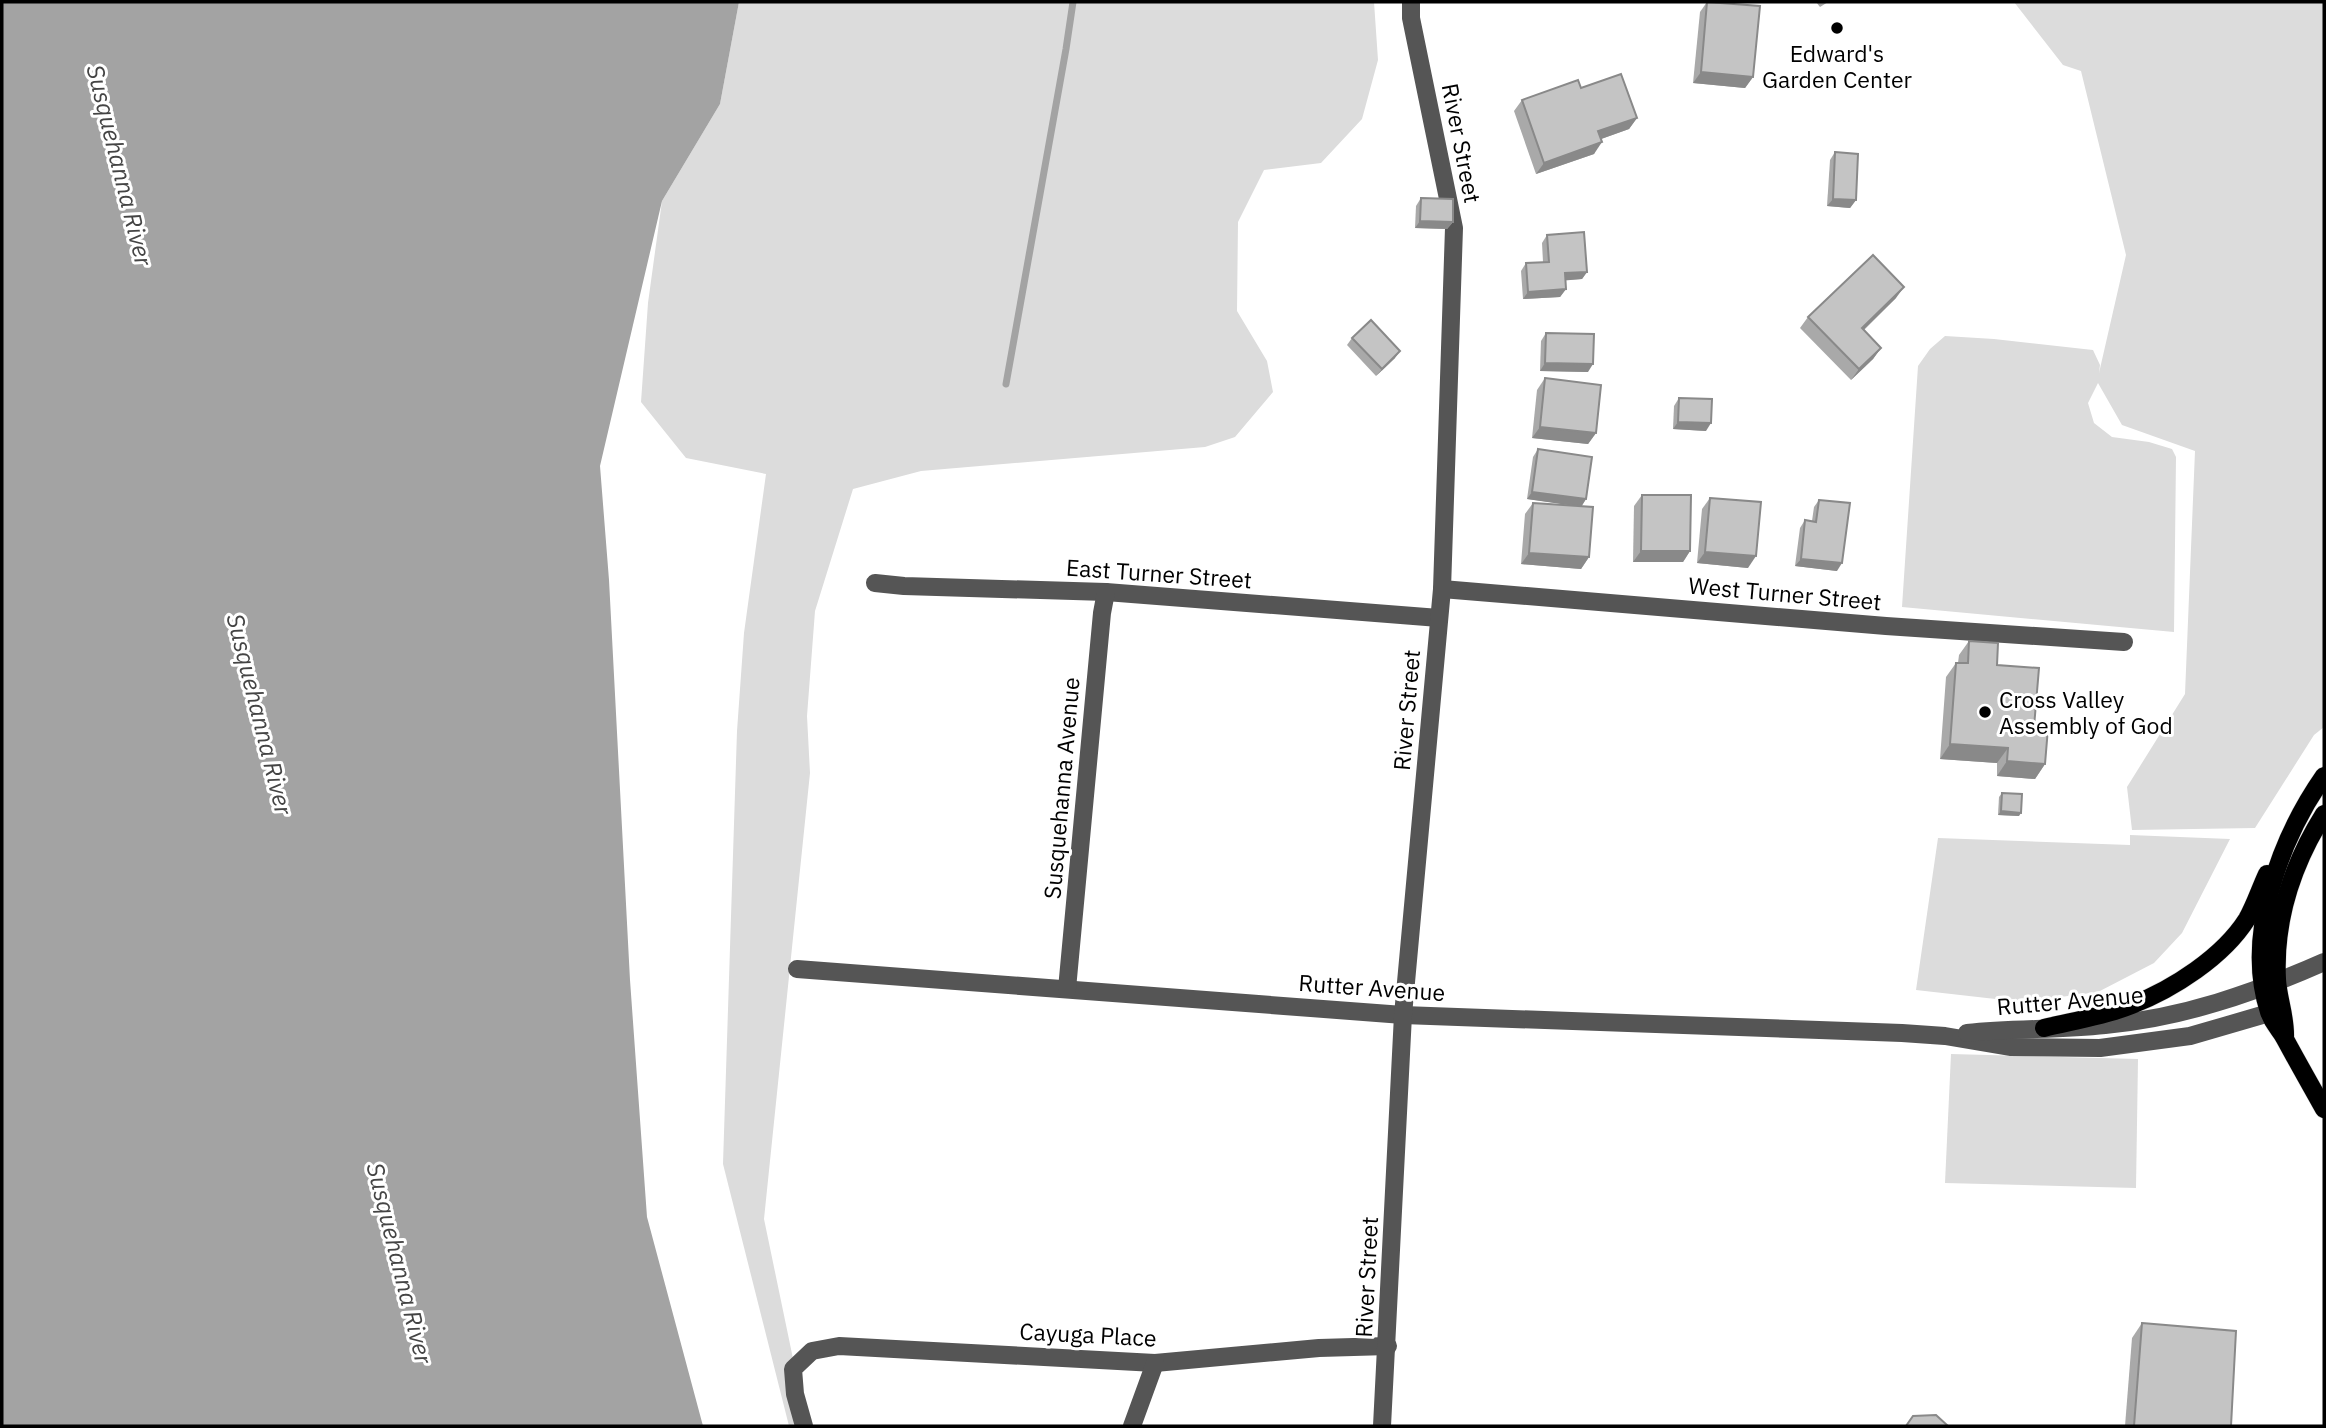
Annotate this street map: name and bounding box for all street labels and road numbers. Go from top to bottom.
street label: River Street [1436,81,1488,205]
street label: East Turner Street [1065,552,1253,594]
street label: West Turner Street [1687,570,1883,616]
street label: River Street [1386,648,1426,772]
street label: Susquehanna Avenue [1036,676,1086,900]
street label: Rutter Avenue [1298,967,1446,1007]
street label: Rutter Avenue [1996,979,2144,1021]
street label: River Street [1348,1216,1384,1338]
street label: Cayuga Place [1019,1315,1157,1353]

